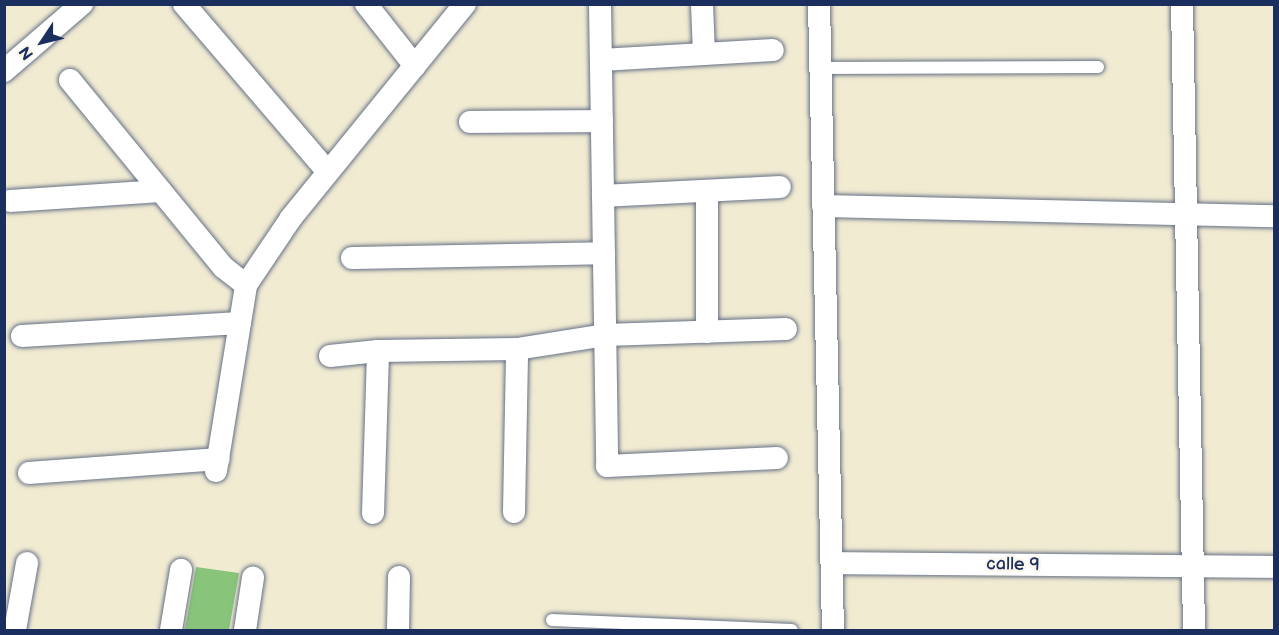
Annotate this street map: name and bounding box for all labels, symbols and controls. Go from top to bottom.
north arrow [12,12,72,72]
text: N [16,42,38,63]
street label: calle 9 [986,554,1040,576]

